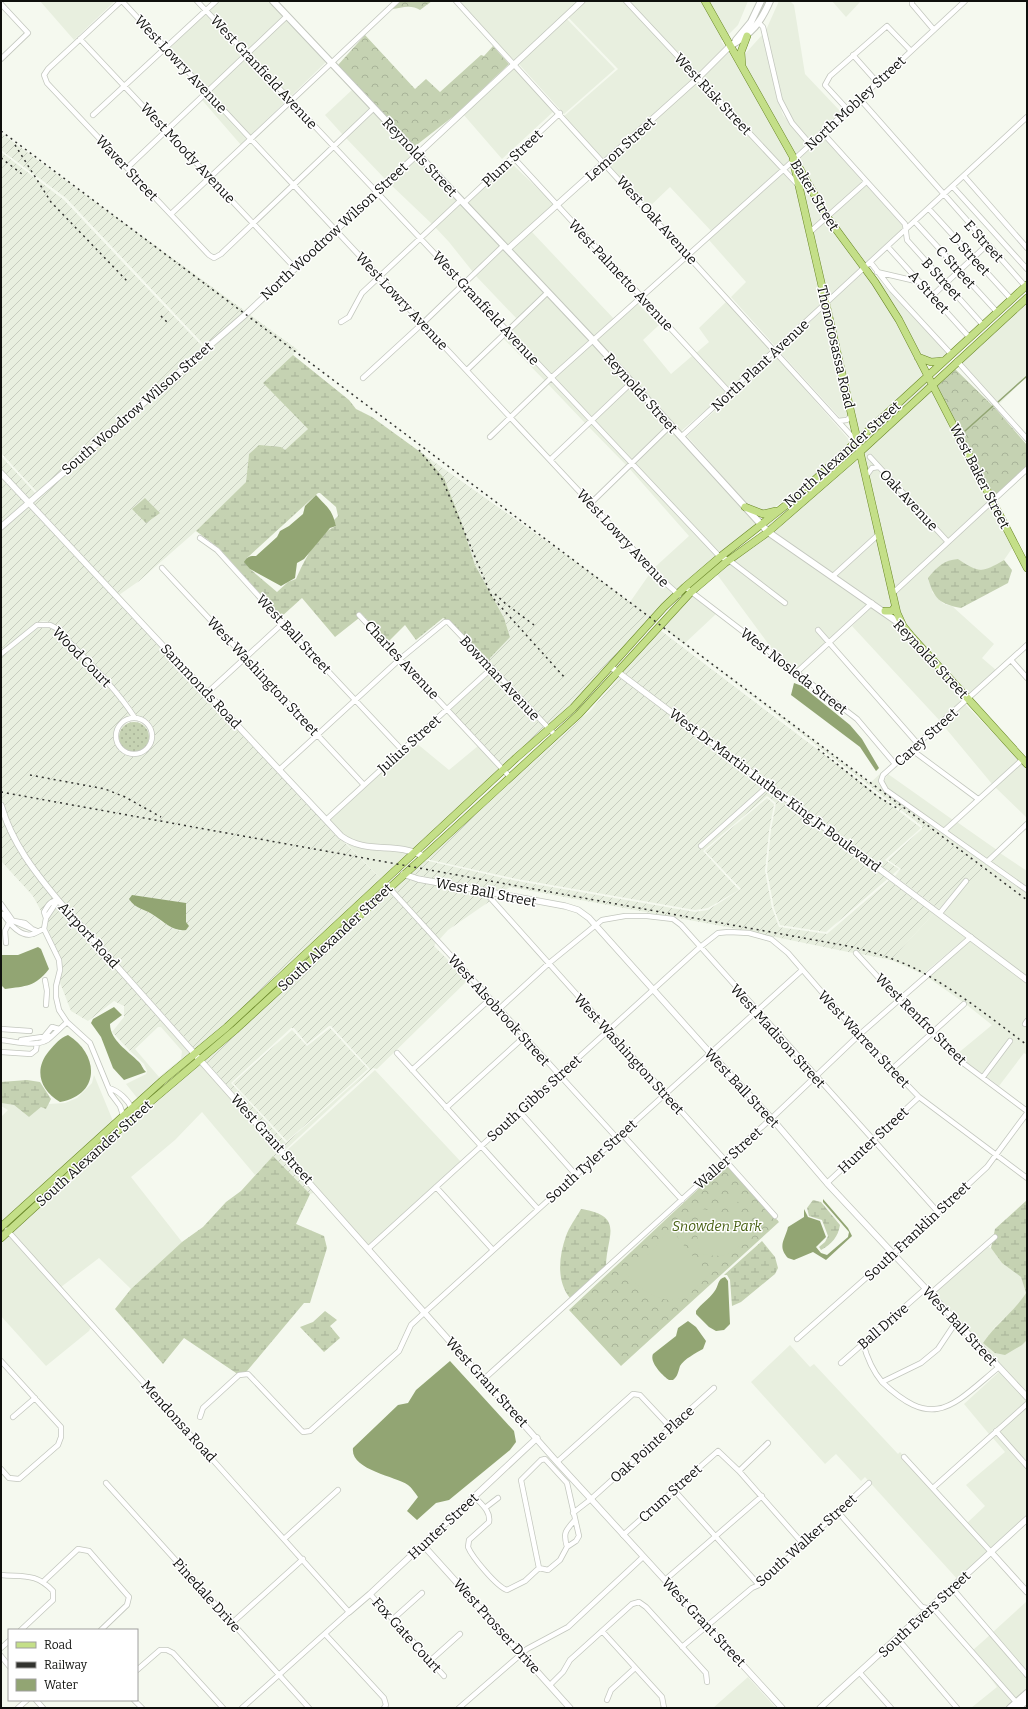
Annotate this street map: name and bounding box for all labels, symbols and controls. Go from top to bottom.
street label: West Lowry Avenue [131,12,230,117]
street label: West Granfield Avenue [206,12,321,133]
street label: West Risk Street [670,50,755,139]
street label: North Mobley Street [802,52,909,154]
street label: West Moody Avenue [137,99,239,207]
street label: Reynolds Street [379,114,461,200]
street label: Lemon Street [582,114,659,185]
street label: Plum Street [479,126,546,191]
street label: Waver Street [92,132,161,205]
street label: Baker Street [787,157,842,234]
street label: North Woodrow Wilson Street [257,159,411,304]
street label: West Oak Avenue [612,173,701,268]
street label: West Palmetto Avenue [565,216,677,335]
street label: E Street [960,217,1007,266]
street label: D Street [946,229,993,279]
street label: C Street [932,243,979,292]
street label: West Granfield Avenue [428,248,543,369]
street label: West Lowry Avenue [352,249,451,354]
street label: B Street [918,255,965,304]
street label: A Street [905,267,952,317]
street label: Thonotosassa Road [813,284,858,410]
street label: North Plant Avenue [708,316,813,415]
street label: South Woodrow Wilson Street [58,338,216,479]
street label: Reynolds Street [600,350,681,437]
street label: North Alexander Street [781,398,904,511]
street label: West Baker Street [946,421,1013,532]
street label: Oak Avenue [876,466,941,535]
street label: West Lowry Avenue [573,486,672,591]
street label: West Ball Street [253,591,335,678]
street label: West Washington Street [203,613,322,739]
street label: Reynolds Street [890,616,972,702]
street label: Charles Avenue [361,617,442,703]
street label: Wood Court [49,624,115,691]
street label: West Nosleda Street [737,624,851,718]
street label: Bowman Avenue [456,632,543,724]
street label: Sammonds Road [157,640,244,732]
street label: West Dr Martin Luther King Jr Boulevard [665,705,884,876]
street label: Carey Street [891,705,962,770]
street label: Julius Street [374,712,444,778]
street label: West Ball Street [434,874,538,911]
street label: South Alexander Street [274,880,396,995]
street label: Airport Road [54,899,123,972]
street label: West Alsobrook Street [444,951,553,1070]
street label: West Renfro Street [871,970,970,1069]
street label: West Madison Street [727,981,829,1092]
street label: West Warren Street [814,987,913,1092]
street label: West Washington Street [570,990,687,1118]
street label: West Ball Street [701,1045,783,1132]
street label: South Gibbs Street [484,1052,585,1145]
street label: West Grant Street [227,1091,317,1188]
street label: South Alexander Street [33,1097,156,1210]
street label: Hunter Street [835,1104,912,1177]
street label: South Tyler Street [542,1116,640,1207]
street label: Waller Street [691,1124,766,1193]
street label: South Franklin Street [861,1178,974,1285]
park label: Snowden Park [672,1218,762,1235]
street label: West Ball Street [919,1283,1001,1370]
street label: Ball Drive [854,1300,912,1353]
street label: West Grant Street [442,1334,532,1431]
street label: Mendonsa Road [138,1377,220,1466]
street label: Oak Pointe Place [607,1402,698,1487]
street label: Crum Street [635,1461,705,1526]
street label: Hunter Street [405,1490,482,1563]
street label: South Walker Street [752,1491,860,1590]
street label: Pinedale Drive [169,1555,244,1636]
street label: South Evers Street [875,1567,974,1661]
street label: West Grant Street [658,1574,749,1670]
street label: West Prosser Drive [449,1575,544,1677]
street label: Fox Gate Court [368,1594,445,1676]
legend [8,1629,138,1701]
text: Road [44,1638,72,1652]
text: Railway [44,1658,88,1672]
text: Water [44,1678,79,1692]

